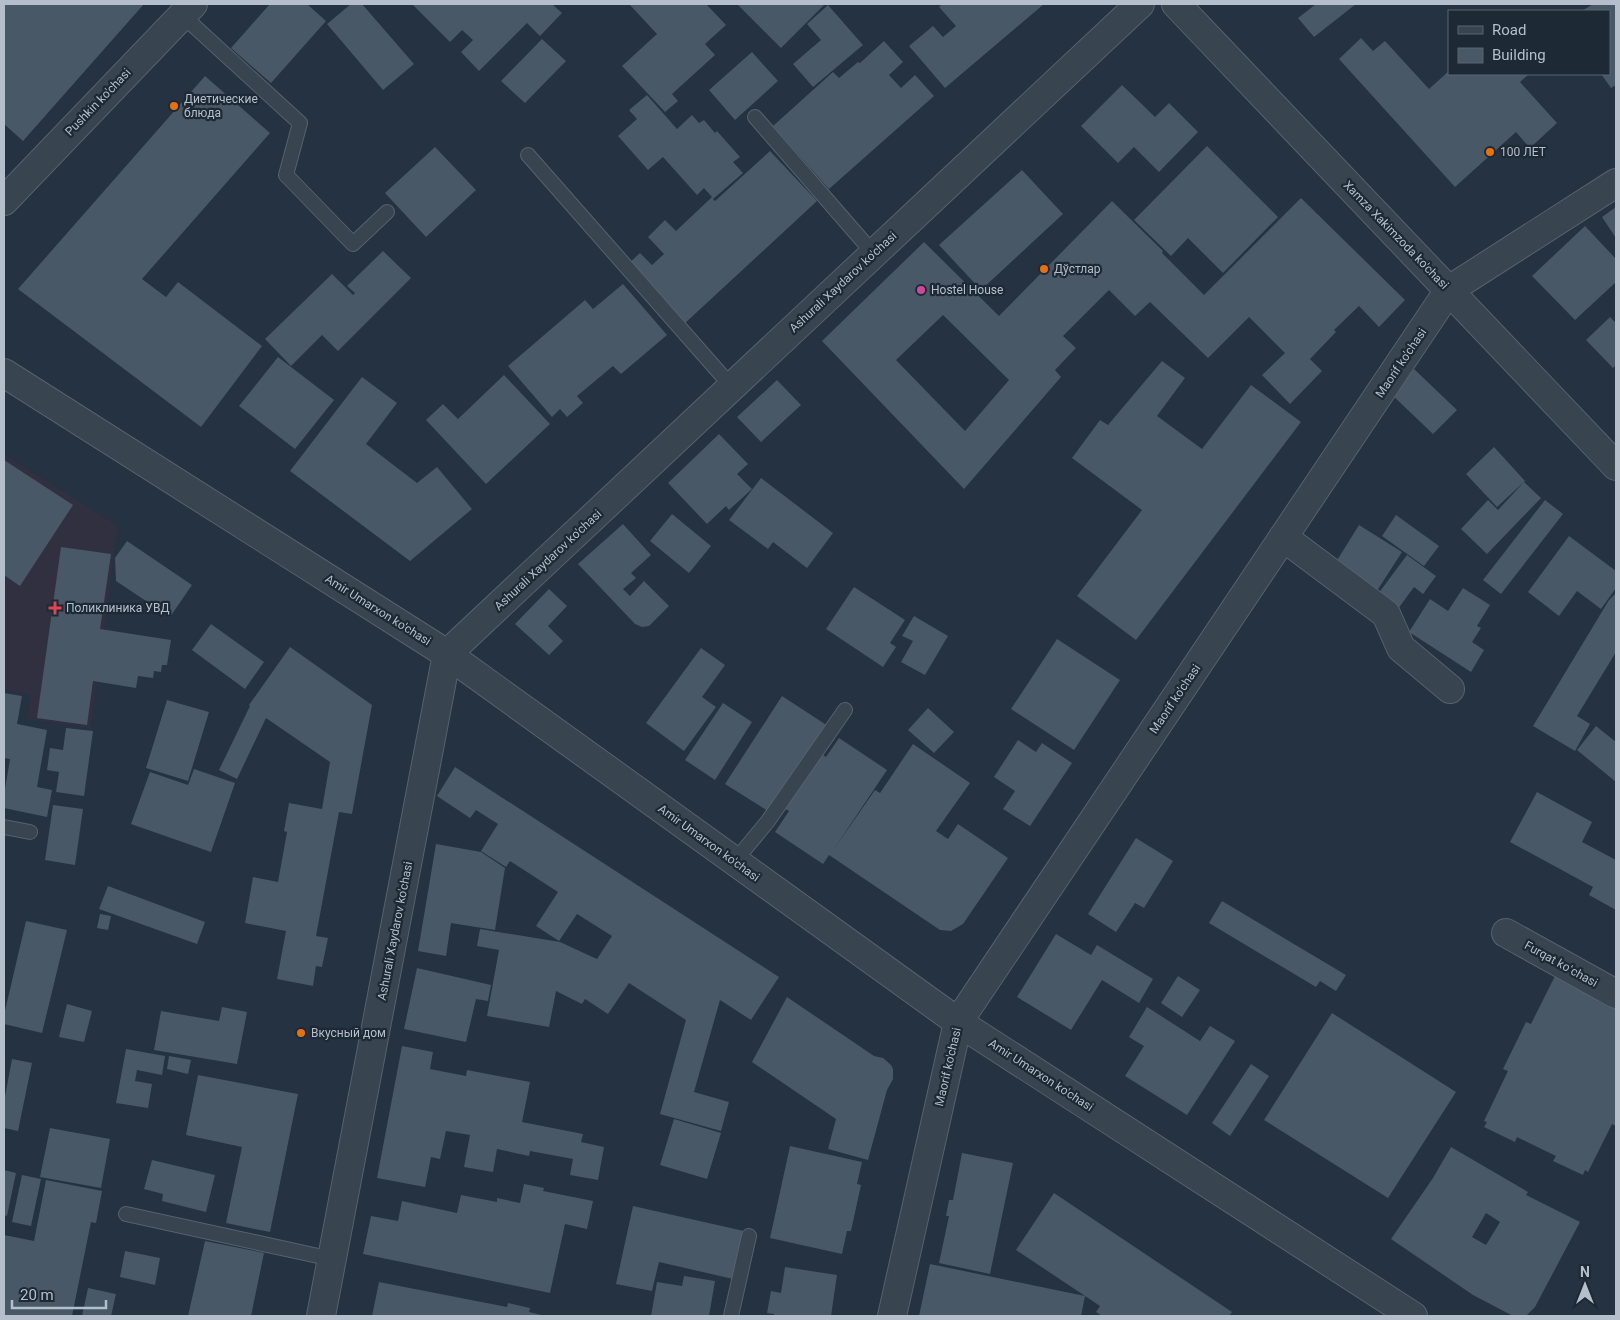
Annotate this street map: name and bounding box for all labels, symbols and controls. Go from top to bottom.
legend [1448,10,1610,75]
text: Road [1492,21,1526,39]
text: Building [1492,46,1546,64]
street label: Pushkin ko'chasi [62,65,134,139]
place label: Диетические блюда [184,92,258,120]
marker: Диетические блюда [168,100,180,112]
place label: 100 ЛЕТ [1500,145,1546,159]
marker: 100 ЛЕТ [1484,146,1496,158]
street label: Xamza Xakimzoda ko'chasi [1341,178,1451,292]
street label: Ashurali Xaydarov ko'chasi [787,229,899,335]
place label: Дўстлар [1054,262,1101,276]
marker: Дўстлар [1038,263,1050,275]
place label: Hostel House [931,283,1003,297]
marker: Hostel House [915,284,927,296]
street label: Maorif ko'chasi [1373,326,1429,400]
street label: Ashurali Xaydarov ko'chasi [492,507,604,613]
street label: Amir Umarxon ko'chasi [323,572,433,648]
marker: Поликлиника УВД [48,601,62,615]
place label: Поликлиника УВД [66,601,169,615]
street label: Maorif ko'chasi [1147,662,1203,736]
street label: Amir Umarxon ko'chasi [656,802,762,885]
street label: Ashurali Xaydarov ko'chasi [375,860,415,1002]
street label: Furqat koʻchasi [1522,938,1600,990]
place label: Вкусный дом [311,1026,386,1040]
street label: Maorif ko'chasi [932,1026,964,1108]
marker: Вкусный дом [295,1027,307,1039]
street label: Amir Umarxon ko'chasi [986,1036,1096,1114]
north arrow [1560,1260,1610,1310]
text: N [1580,1264,1590,1280]
scale bar [12,1278,106,1310]
text: 20 m [20,1286,54,1304]

